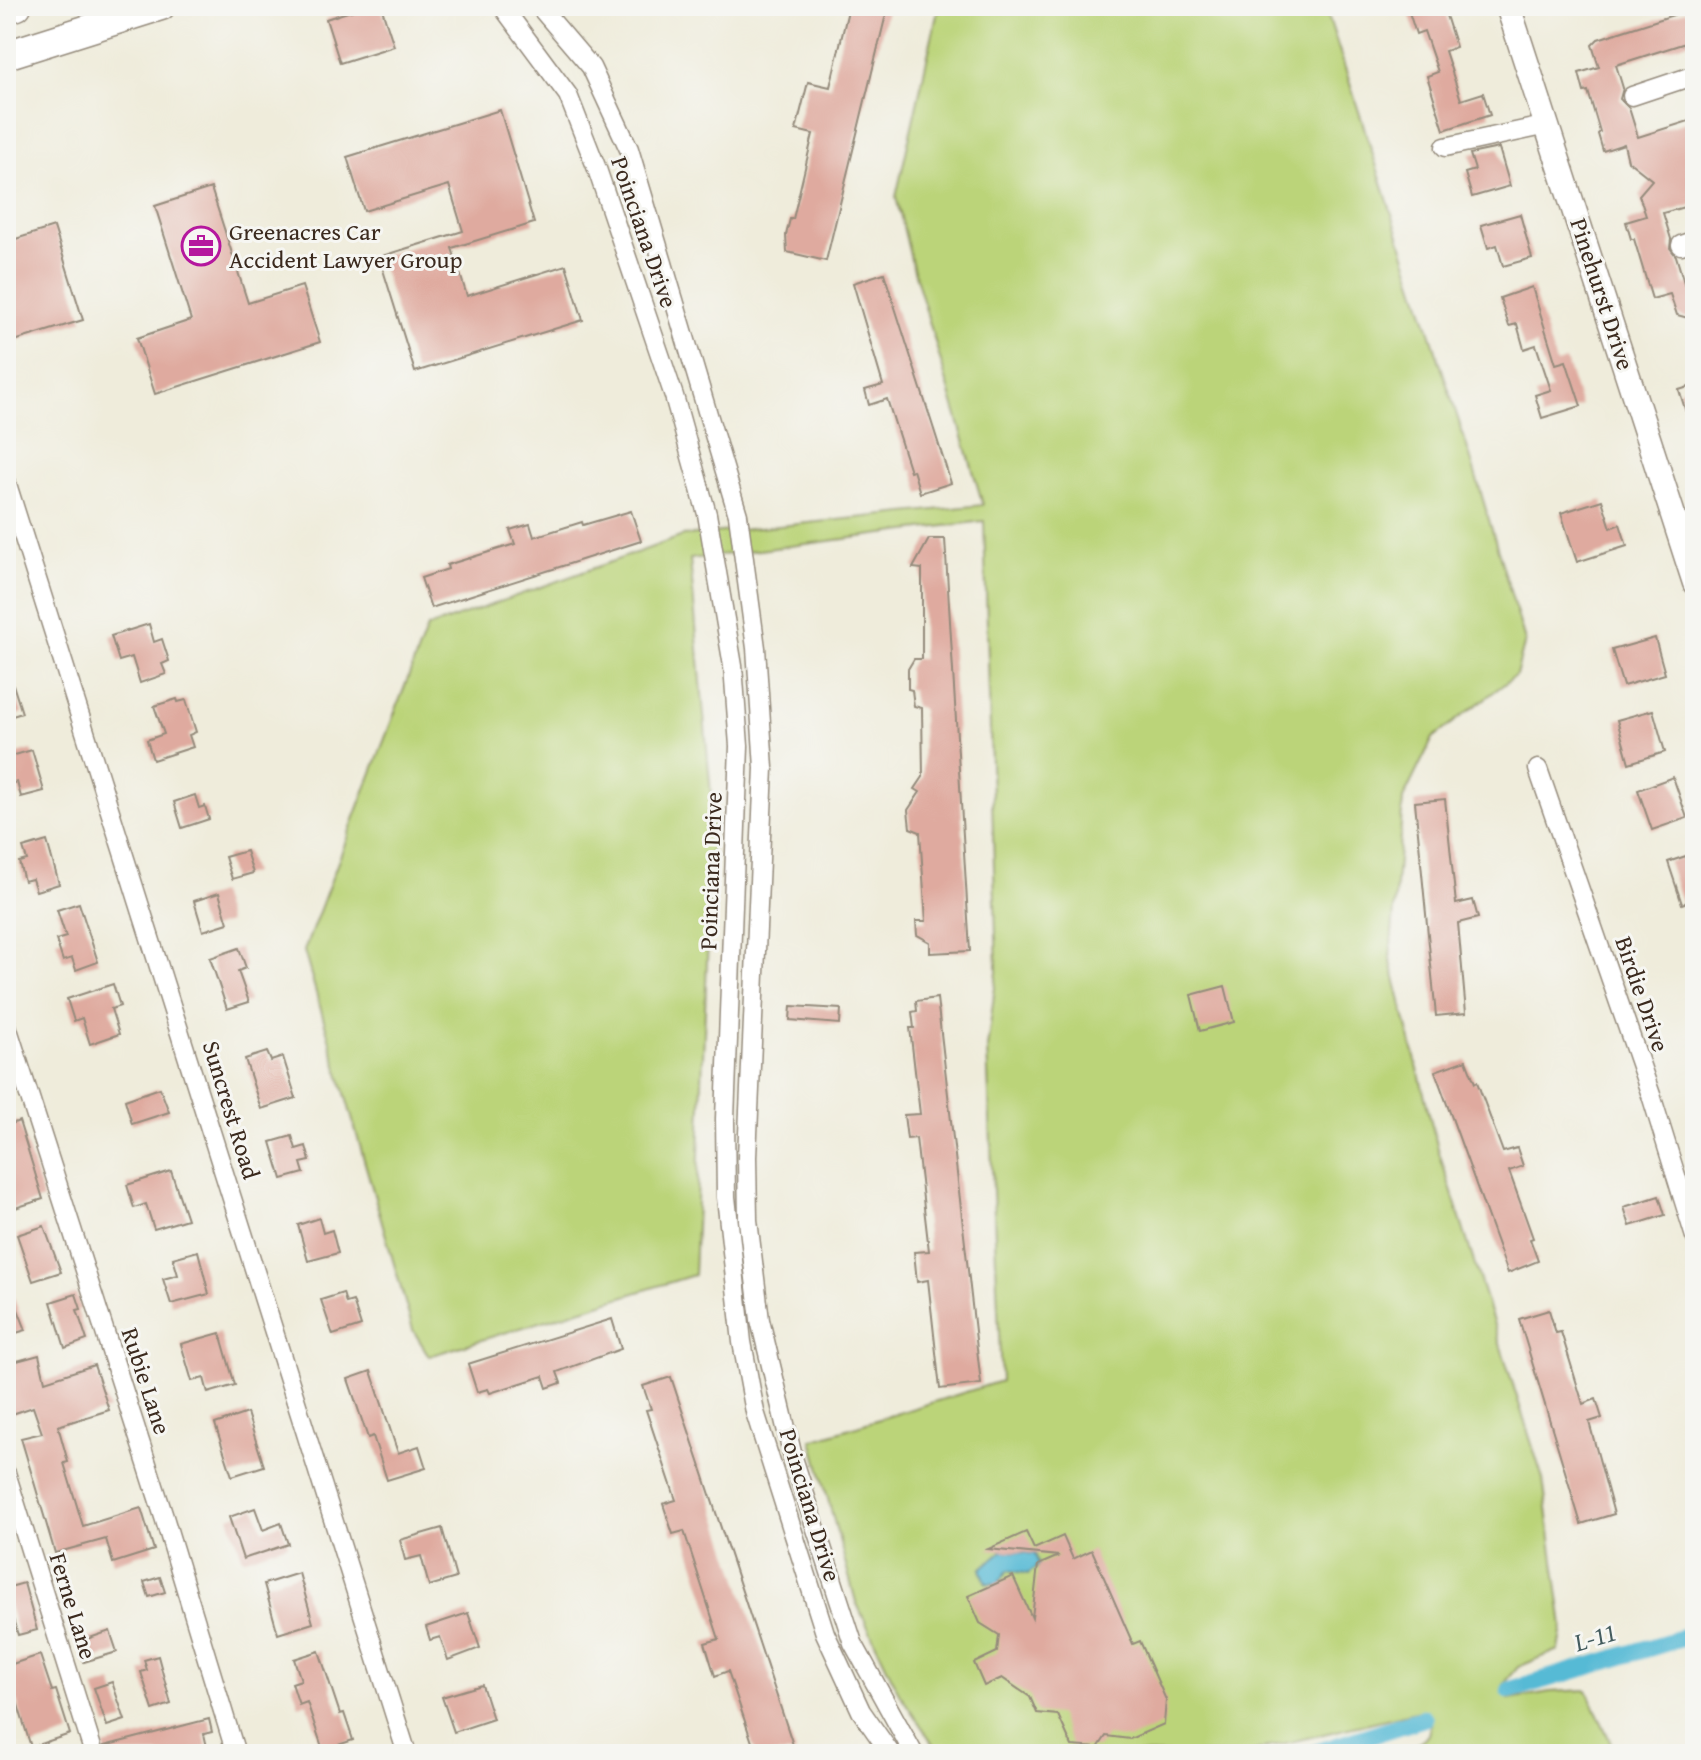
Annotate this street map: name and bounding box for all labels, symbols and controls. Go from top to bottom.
street label: Poinciana Drive [602,151,687,312]
street label: Pinehurst Drive [1561,213,1644,374]
place label: Greenacres Car Accident Lawyer Group [229,214,462,277]
office icon: Greenacres Car Accident Lawyer Group [180,225,222,267]
street label: Poinciana Drive [690,791,731,951]
street label: Birdie Drive [1606,931,1679,1056]
street label: Suncrest Road [194,1036,269,1184]
street label: Rubie Lane [113,1323,180,1439]
street label: Poinciana Drive [771,1424,850,1586]
street label: Ferne Lane [41,1548,106,1663]
water label: L-11 [1568,1612,1621,1662]

